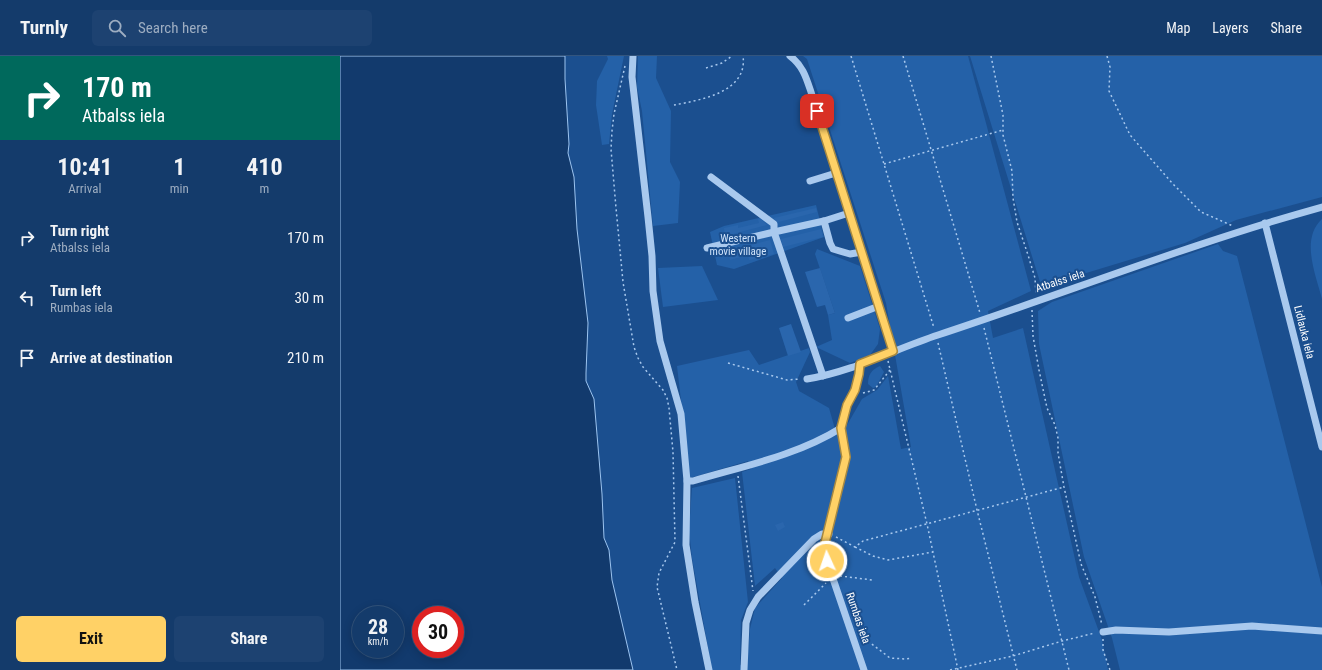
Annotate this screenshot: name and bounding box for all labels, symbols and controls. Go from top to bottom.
search box [92,10,372,46]
text: Turnly [20,16,68,39]
icon: search [106,17,128,39]
text: Search here [138,19,208,37]
text: Map [1166,20,1190,36]
text: Layers [1212,20,1249,36]
text: Share [1271,20,1302,36]
text: 170 m [82,71,152,104]
icon: right [16,72,68,124]
pin [800,94,834,128]
icon: arrive [806,100,828,122]
text: Atbalss iela [82,105,165,126]
text: 10:41 [57,153,112,181]
text: 1 [173,153,185,181]
text: 410 [246,153,283,181]
text: Arrival [68,181,101,196]
text: min [170,181,189,196]
text: m [260,181,269,196]
text: Turn right [50,222,109,240]
icon: right [16,227,38,249]
text: 170 m [287,229,324,247]
park label: Western movie village [710,232,766,258]
text: Atbalss iela [50,240,110,255]
street label: Atbalss iela [1034,267,1086,295]
text: Turn left [50,282,101,300]
icon: left [16,287,38,309]
text: 30 m [294,289,324,307]
text: Rumbas iela [50,300,113,315]
street label: Lidlauka iela [1291,304,1317,360]
icon: arrive [16,347,38,369]
text: Arrive at destination [50,349,173,367]
text: 210 m [287,349,324,367]
position arrow [806,540,848,582]
street label: Rumbas iela [843,591,873,645]
speed limit sign: 30 [412,606,464,658]
text: 28 [368,615,388,639]
button: Exit [16,616,166,662]
button: Share [174,616,324,662]
text: km/h [368,636,388,647]

